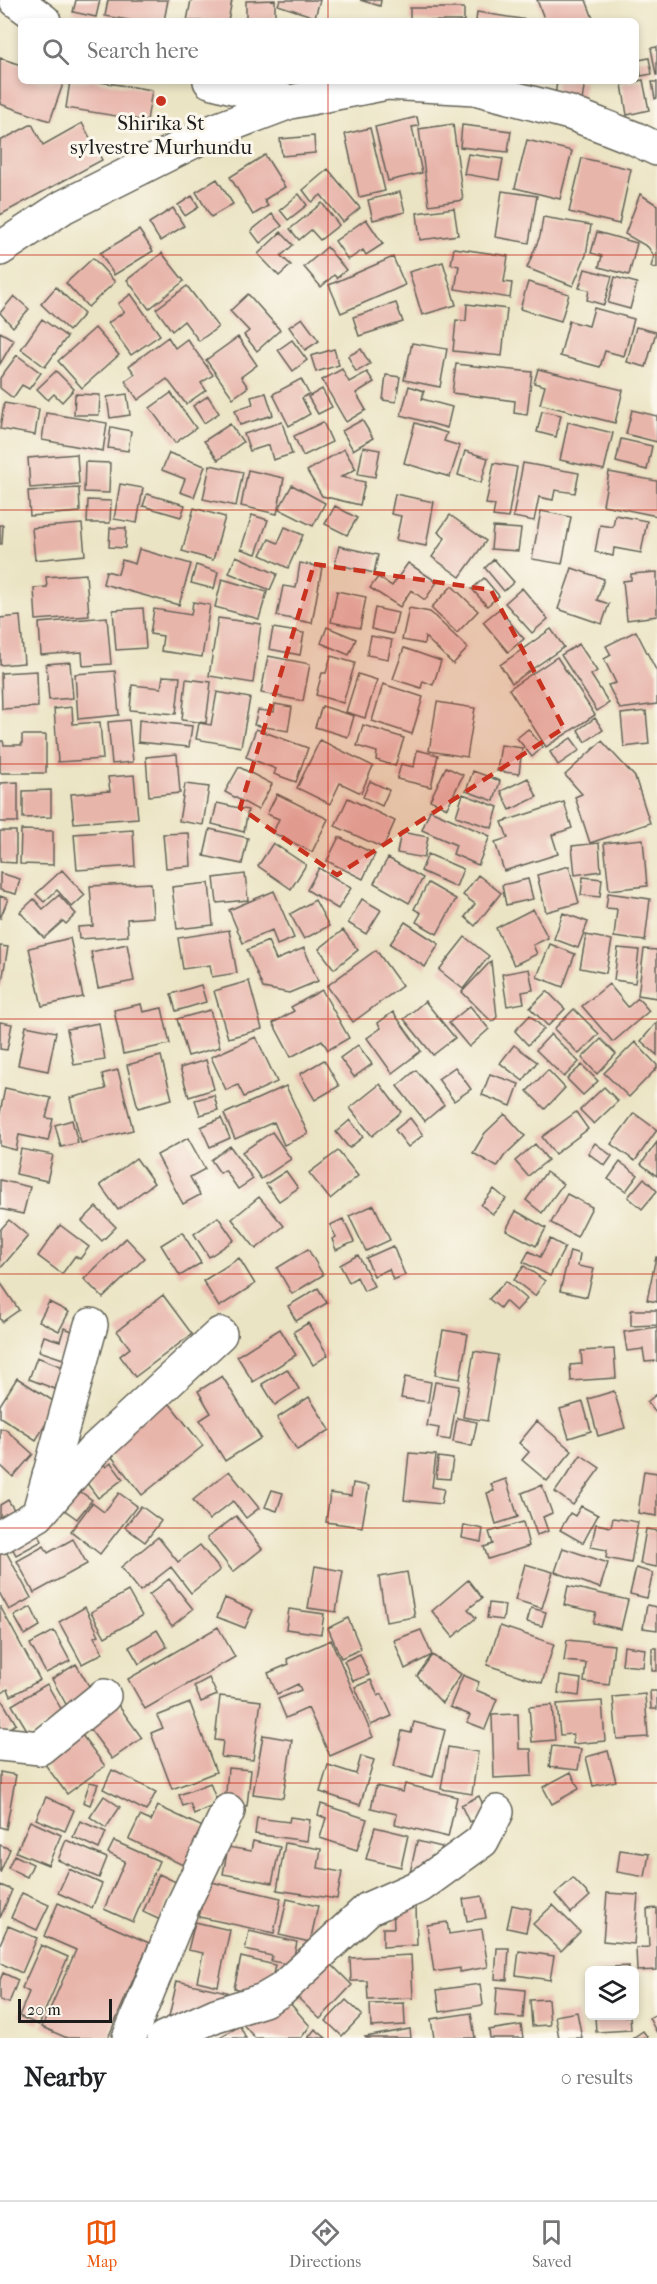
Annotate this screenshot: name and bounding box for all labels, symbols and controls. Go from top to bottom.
search box [18,18,639,84]
icon: search [39,35,72,68]
text: Search here [87,38,199,64]
marker: Shirika St sylvestre Murhundu [154,94,168,108]
place label: Shirika St sylvestre Murhundu [70,111,252,159]
map controls [585,1966,639,2020]
button: layers [585,1966,639,2020]
scale bar [18,1996,112,2024]
text: 20 m [27,2000,61,2019]
text: Nearby [24,2062,106,2093]
text: 0 results [561,2066,633,2089]
tab: Map [85,2216,118,2271]
tab: Directions [289,2216,361,2271]
tab: Saved [532,2216,572,2271]

